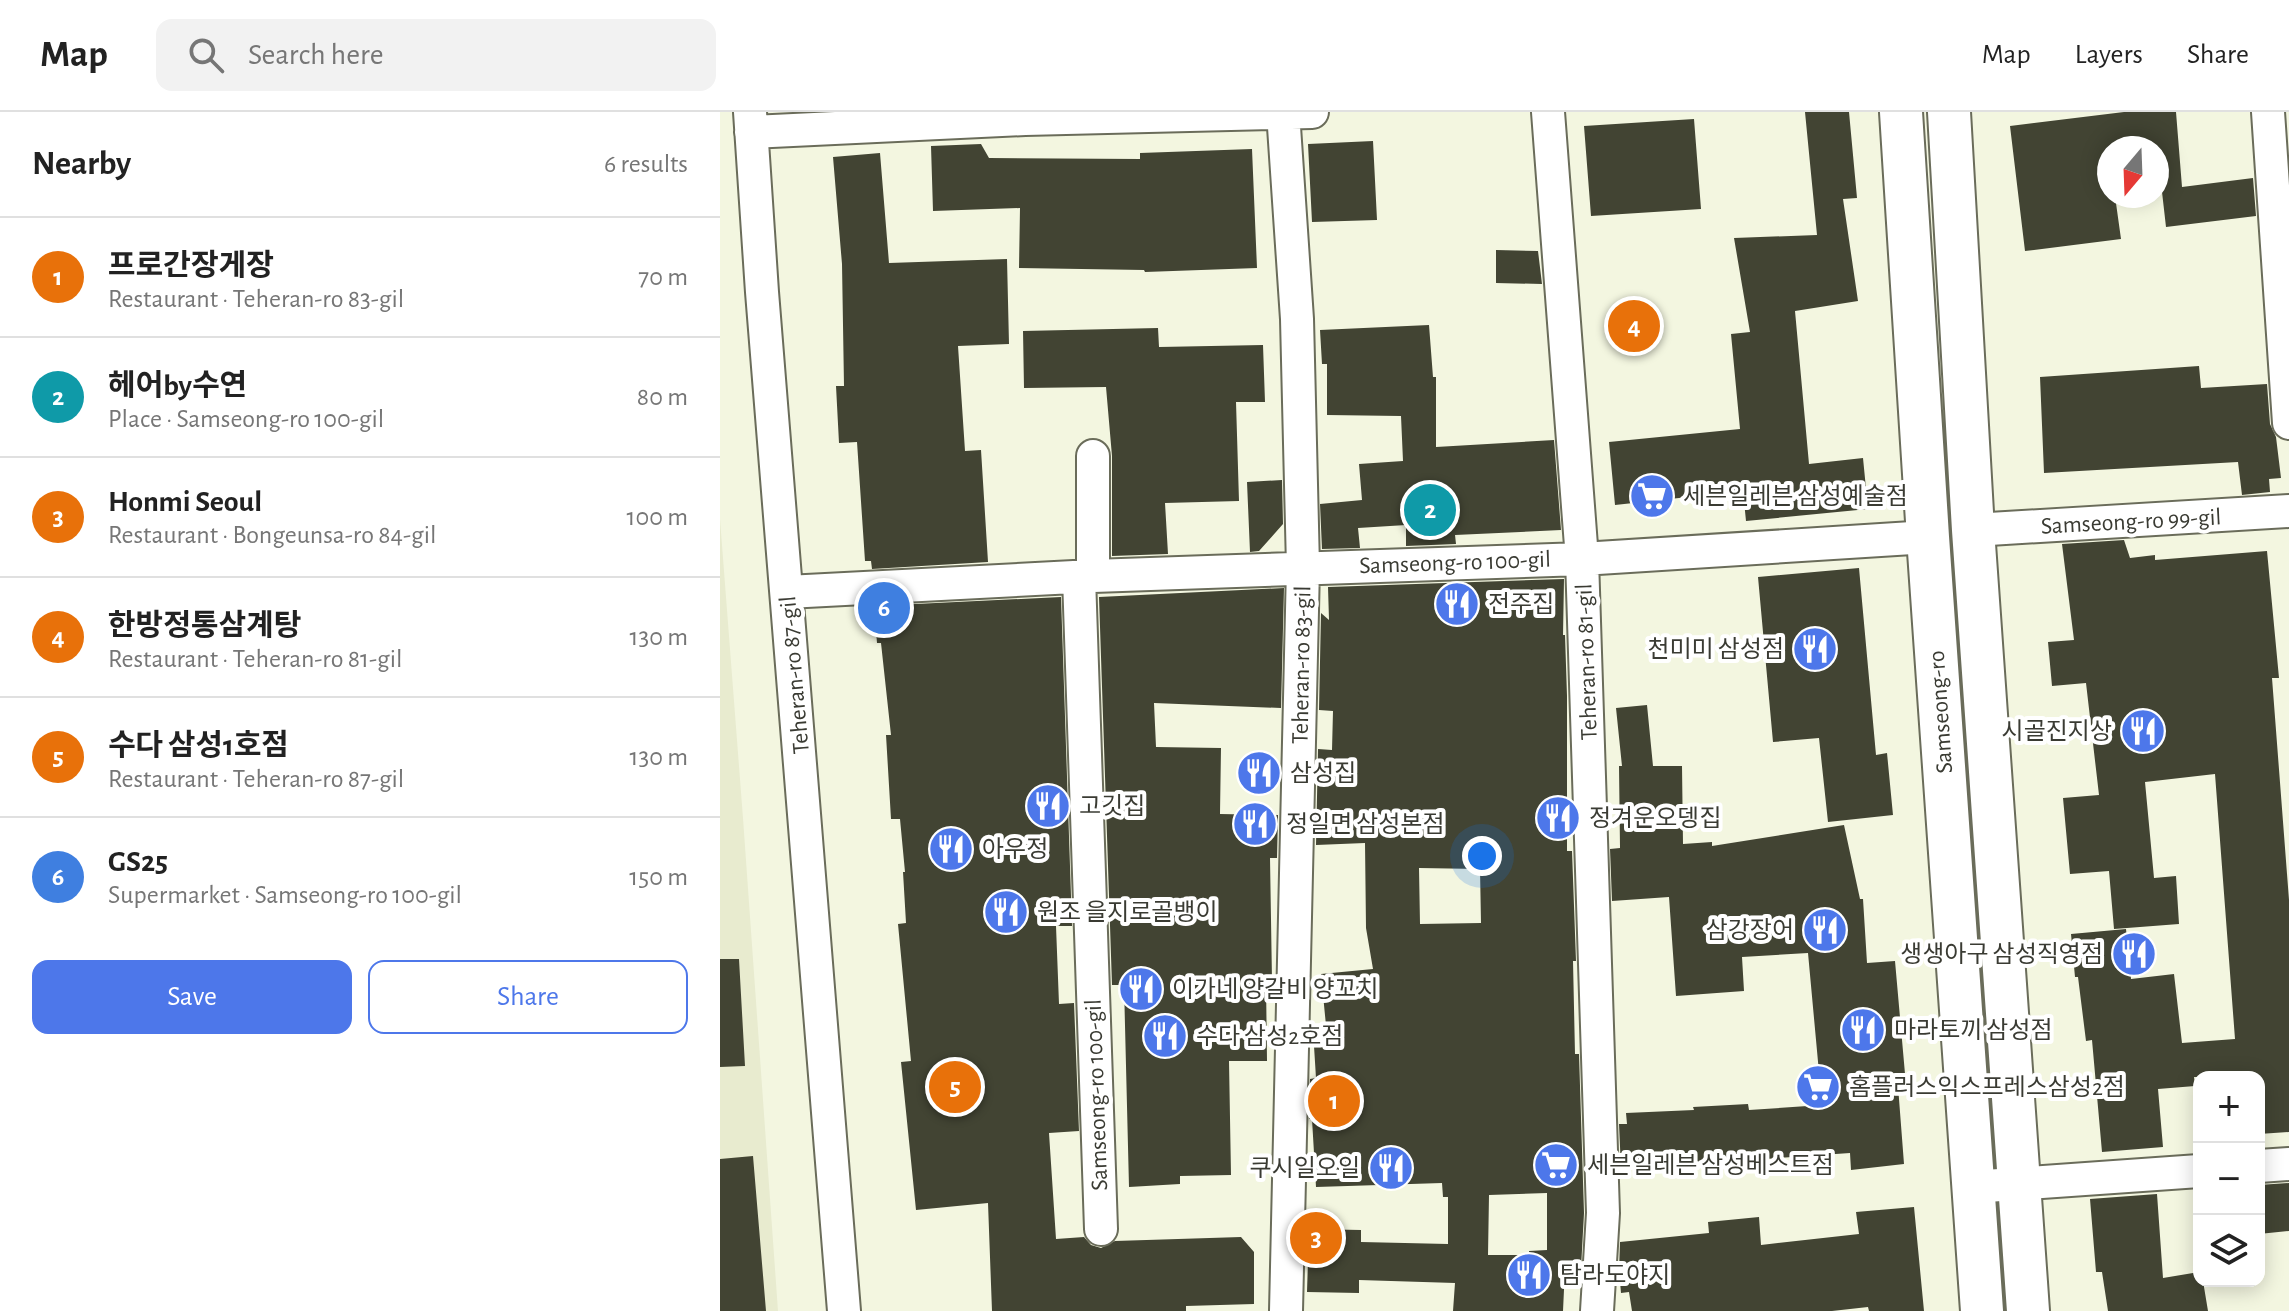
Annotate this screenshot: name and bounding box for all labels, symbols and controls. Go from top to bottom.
search box [156,19,716,91]
icon: search [184,33,228,77]
text: Map [40,36,108,74]
text: Search here [248,40,384,70]
text: Map [1982,41,2031,69]
text: Layers [2075,41,2143,69]
text: Share [2187,41,2249,69]
north arrow [2097,136,2169,208]
text: Nearby [32,147,131,181]
text: 6 results [604,151,688,177]
text: 프로간장게장 [108,251,274,281]
text: 1 [53,264,63,290]
text: 70 m [638,264,688,290]
text: Restaurant · Teheran-ro 83-gil [108,286,404,312]
pin: 4 [1608,296,1660,356]
text: 헤어by수연 [108,371,247,401]
text: 2 [52,384,64,410]
text: 80 m [637,384,688,410]
text: Place · Samseong-ro 100-gil [108,406,384,432]
supermarket icon: 세븐일레븐 삼성예술점 [1628,472,1676,520]
pin: 2 [1404,480,1456,540]
place label: 세븐일레븐 삼성예술점 [1683,483,1908,509]
text: Honmi Seoul [108,487,262,517]
text: 3 [52,504,64,530]
text: 100 m [627,504,688,530]
street label: Samseong-ro 99-gil [2040,505,2222,539]
text: Restaurant · Bongeunsa-ro 84-gil [108,522,436,548]
street label: Samseong-ro 100-gil [1359,548,1551,578]
pin: 6 [858,578,910,638]
restaurant icon: 전주집 [1433,580,1481,628]
street label: Teheran-ro 81-gil [1572,583,1602,741]
street label: Teheran-ro 83-gil [1289,586,1315,744]
place label: 전주집 [1488,592,1554,617]
street label: Teheran-ro 87-gil [776,595,814,755]
text: 한방정통삼계탕 [108,611,301,641]
text: 4 [51,624,65,650]
text: 130 m [630,624,688,650]
restaurant icon: 천미미 삼성점 [1791,625,1839,673]
place label: 천미미 삼성점 [1648,636,1784,662]
text: Restaurant · Teheran-ro 81-gil [108,646,402,672]
street label: Samseong-ro [1925,650,1957,774]
restaurant icon: 시골진지상 [2119,707,2167,755]
place label: 시골진지상 [2002,719,2112,744]
text: 수다 삼성1호점 [108,731,289,761]
text: 5 [52,744,64,770]
text: 130 m [630,744,688,770]
restaurant icon: 삼성집 [1235,749,1283,797]
place label: 삼성집 [1290,761,1356,786]
text: Restaurant · Teheran-ro 87-gil [108,766,404,792]
restaurant icon: 고깃집 [1024,782,1072,830]
place label: 고깃집 [1079,794,1145,819]
restaurant icon: 정겨운오뎅집 [1534,794,1582,842]
restaurant icon: 정일면 삼성본점 [1231,800,1279,848]
place label: 정겨운오뎅집 [1589,806,1721,831]
place label: 정일면 삼성본점 [1286,811,1445,837]
restaurant icon: 아우정 [927,825,975,873]
your location [1462,836,1502,876]
place label: 아우정 [982,837,1048,862]
text: GS25 [108,847,168,877]
text: 6 [52,864,64,890]
text: 150 m [629,864,688,890]
text: Supermarket · Samseong-ro 100-gil [108,882,462,908]
restaurant icon: 원조 을지로골뱅이 [982,888,1030,936]
place label: 원조 을지로골뱅이 [1037,900,1218,925]
restaurant icon: 삼강장어 [1801,906,1849,954]
place label: 삼강장어 [1706,917,1794,943]
restaurant icon: 생생아구 삼성직영점 [2110,930,2158,978]
place label: 생생아구 삼성직영점 [1900,941,2103,967]
button: Save [32,960,352,1034]
button: Share [368,960,688,1034]
restaurant icon: 이가네 양갈비 양꼬치 [1117,965,1165,1013]
place label: 이가네 양갈비 양꼬치 [1172,977,1379,1002]
street label: Samseong-ro 100-gil [1082,999,1112,1191]
restaurant icon: 마라토끼 삼성점 [1839,1006,1887,1054]
restaurant icon: 수다 삼성2호점 [1141,1012,1189,1060]
place label: 마라토끼 삼성점 [1894,1017,2053,1043]
place label: 수다 삼성2호점 [1196,1023,1343,1049]
pin: 5 [929,1057,981,1117]
supermarket icon: 홈플러스익스프레스삼성2점 [1794,1063,1842,1111]
pin: 1 [1308,1071,1360,1131]
map controls [2193,1071,2265,1287]
button: + [2193,1071,2265,1143]
place label: 홈플러스익스프레스삼성2점 [1849,1074,2125,1100]
supermarket icon: 세븐일레븐 삼성베스트점 [1532,1141,1580,1189]
button: − [2193,1143,2265,1215]
restaurant icon: 쿠시일오일 [1367,1144,1415,1192]
place label: 세븐일레븐 삼성베스트점 [1587,1152,1834,1178]
place label: 쿠시일오일 [1250,1156,1360,1181]
pin: 3 [1290,1208,1342,1268]
button: layers [2193,1215,2265,1287]
restaurant icon: 탐라도야지 [1505,1251,1553,1299]
place label: 탐라도야지 [1560,1262,1670,1288]

